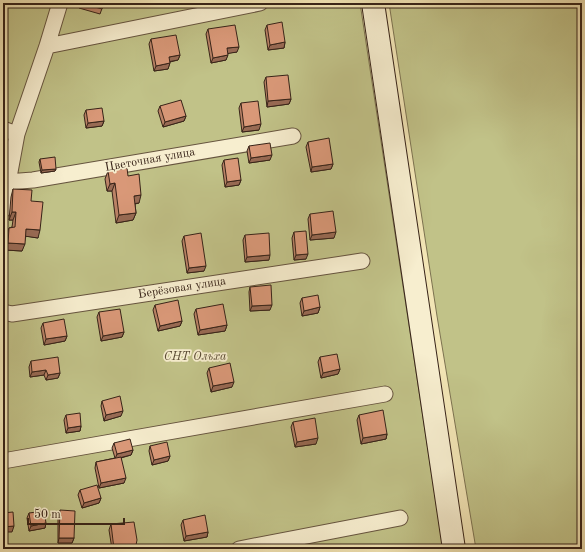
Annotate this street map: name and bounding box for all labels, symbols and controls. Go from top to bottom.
street label: Цветочная улица [104,146,196,174]
street label: Берёзовая улица [137,275,227,301]
park label: СНТ Ольха [164,351,227,363]
scale bar [28,500,124,526]
text: 50 m [34,508,61,521]

